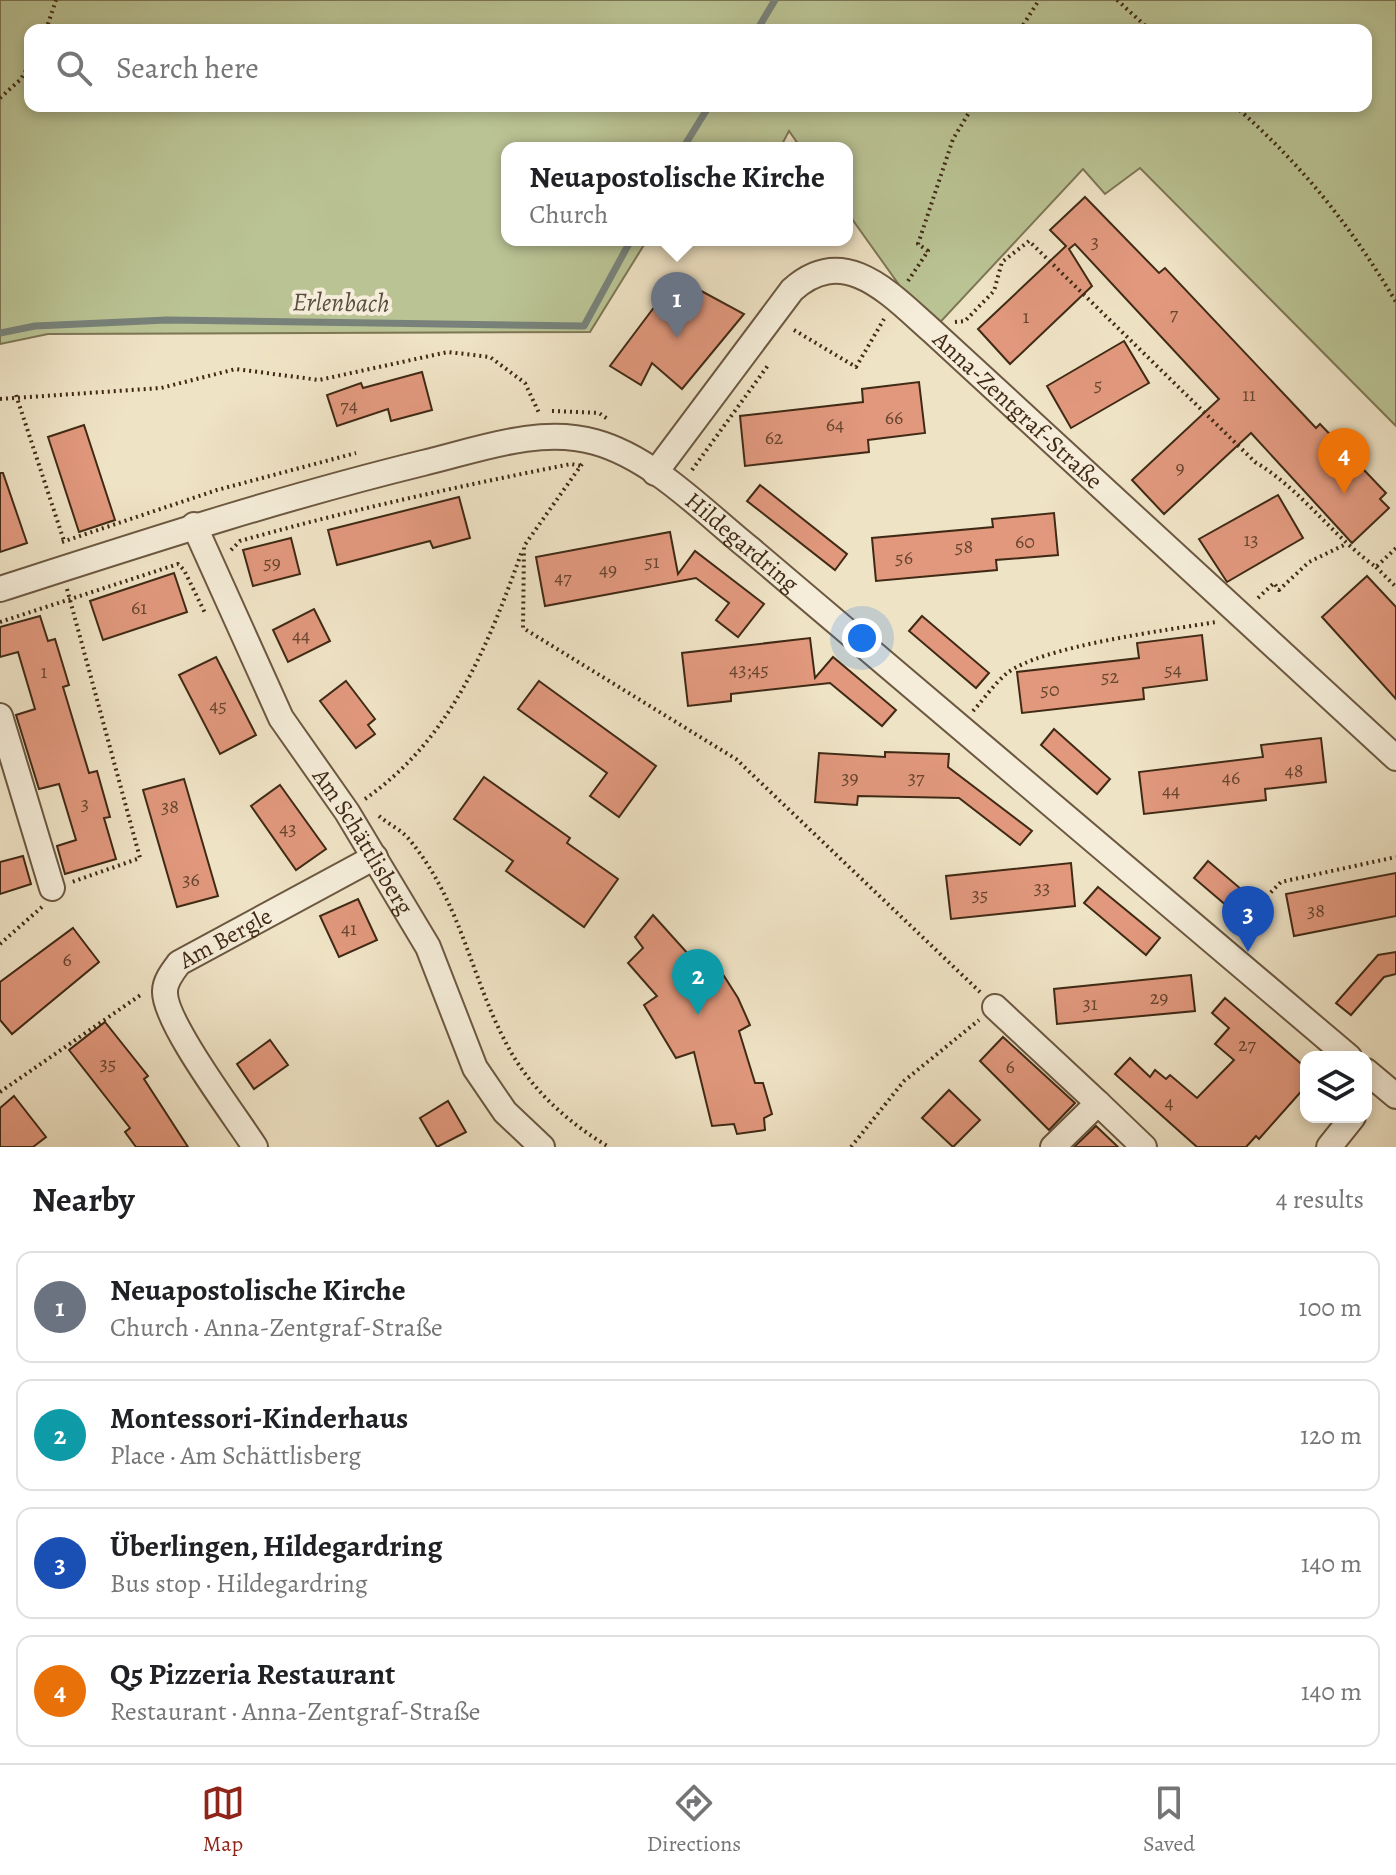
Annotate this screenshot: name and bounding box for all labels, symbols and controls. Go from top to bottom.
search box [24,24,1372,112]
icon: search [52,46,96,90]
text: Search here [116,48,259,88]
popup [501,142,853,246]
text: Neuapostolische Kirche [529,157,825,197]
text: Church [529,197,608,232]
house number: 3 [1091,228,1099,255]
pin: 1 [651,272,703,338]
water label: Erlenbach [292,284,390,321]
house number: 7 [1170,300,1179,327]
house number: 1 [1023,303,1030,330]
street label: Anna-Zentgraf-Straße [925,323,1110,496]
house number: 5 [1094,371,1102,398]
house number: 11 [1242,381,1256,408]
house number: 74 [340,392,358,419]
house number: 66 [885,404,903,431]
house number: 64 [826,411,844,438]
house number: 62 [765,424,784,451]
pin: 4 [1318,428,1370,494]
house number: 9 [1175,454,1185,481]
street label: Hildegardring [678,485,806,599]
house number: 13 [1243,526,1259,553]
house number: 60 [1015,528,1035,555]
house number: 58 [955,533,973,560]
house number: 56 [895,544,913,571]
house number: 51 [644,548,660,575]
house number: 59 [263,549,281,576]
house number: 49 [599,556,617,583]
house number: 47 [554,564,572,591]
house number: 61 [131,594,147,621]
your location [842,618,882,658]
house number: 44 [292,622,310,649]
house number: 43;45 [729,656,769,683]
house number: 54 [1164,656,1182,683]
house number: 1 [41,658,48,685]
house number: 52 [1101,663,1120,690]
house number: 50 [1040,676,1060,703]
house number: 45 [209,692,227,719]
house number: 48 [1285,757,1303,784]
street label: Am Schättlisberg [305,761,421,921]
house number: 39 [841,764,859,791]
house number: 37 [908,764,925,791]
house number: 46 [1222,764,1240,791]
house number: 44 [1162,777,1180,804]
house number: 3 [81,790,89,817]
house number: 38 [161,793,179,820]
house number: 43 [279,815,297,842]
house number: 36 [182,866,200,893]
house number: 33 [1034,874,1050,901]
house number: 35 [972,881,988,908]
pin: 3 [1222,886,1274,952]
house number: 38 [1307,897,1325,924]
street label: Am Bergle [173,900,277,976]
house number: 41 [341,915,357,942]
house number: 6 [62,946,72,973]
pin: 2 [672,949,724,1015]
house number: 29 [1150,984,1168,1011]
house number: 31 [1082,990,1098,1017]
house number: 27 [1238,1031,1257,1058]
house number: 35 [100,1050,116,1077]
map controls [1300,1051,1372,1123]
button: layers [1300,1051,1372,1123]
house number: 6 [1005,1053,1015,1080]
house number: 4 [1164,1089,1174,1116]
text: Nearby [32,1176,135,1223]
text: 4 results [1276,1182,1364,1217]
text: Neuapostolische Kirche [110,1270,406,1310]
text: 1 [55,1290,65,1325]
text: 100 m [1299,1290,1362,1325]
text: Church · Anna-Zentgraf-Straße [110,1310,443,1345]
text: Montessori-Kinderhaus [110,1398,408,1438]
text: 2 [54,1418,66,1453]
text: 120 m [1300,1418,1362,1453]
text: Place · Am Schättlisberg [110,1438,361,1473]
text: Überlingen, Hildegardring [110,1526,443,1566]
text: 3 [54,1546,66,1581]
text: 140 m [1301,1546,1362,1581]
text: Bus stop · Hildegardring [110,1566,368,1601]
text: Q5 Pizzeria Restaurant [110,1654,395,1694]
text: 4 [54,1674,66,1709]
text: 140 m [1301,1674,1362,1709]
text: Restaurant · Anna-Zentgraf-Straße [110,1694,480,1729]
tab: Map [201,1781,245,1859]
tab: Directions [647,1781,741,1859]
tab: Saved [1143,1781,1195,1859]

